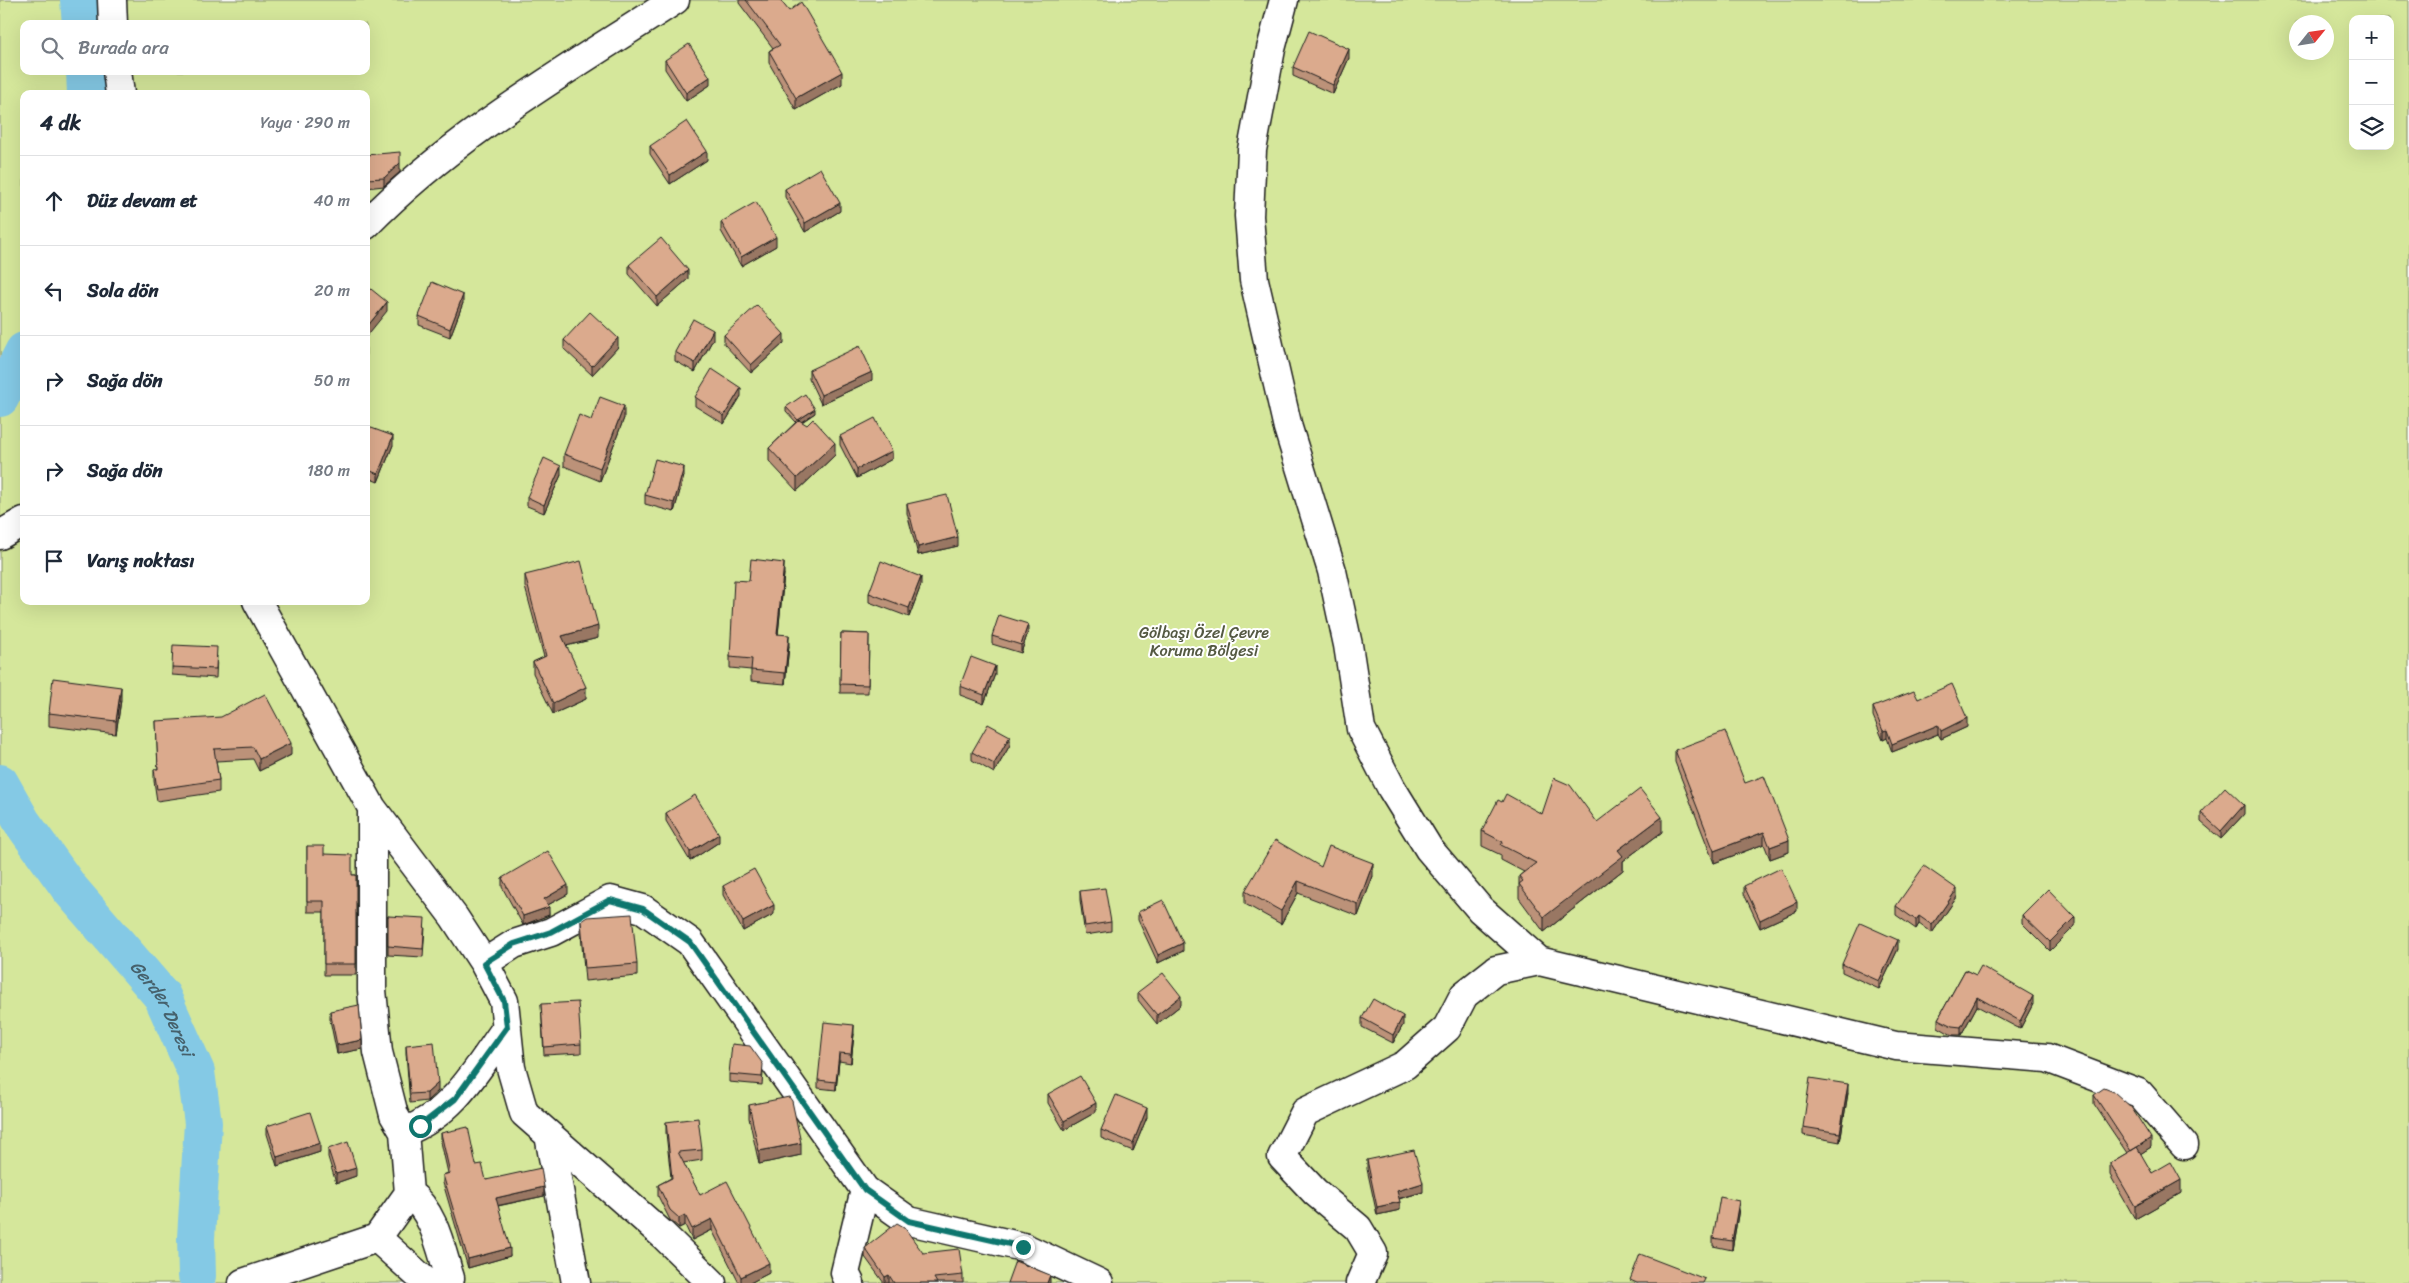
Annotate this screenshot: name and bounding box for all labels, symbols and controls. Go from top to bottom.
north arrow [2289,15,2334,60]
map controls [2349,15,2394,150]
button: + [2349,15,2394,60]
search box [20,20,370,75]
text: Burada ara [78,31,169,64]
icon: search [38,34,66,62]
button: − [2349,60,2394,105]
text: 4 dk [40,104,81,142]
button: layers [2349,105,2394,150]
text: Yaya · 290 m [260,108,350,137]
text: Düz devam et [87,184,198,217]
text: 40 m [313,186,350,215]
icon: ahead [40,187,68,215]
text: Sola dön [87,274,158,307]
text: 20 m [314,276,350,305]
icon: left [40,277,68,305]
text: Sağa dön [87,364,162,397]
text: 50 m [314,366,350,395]
icon: right [40,367,68,395]
text: Sağa dön [87,454,162,487]
text: 180 m [307,456,350,485]
icon: right [40,457,68,485]
text: Varış noktası [87,544,194,577]
icon: arrive [40,547,68,575]
park label: Gölbaşı Özel Çevre Koruma Bölgesi [1139,618,1269,665]
water label: Gerder Deresi [122,953,205,1065]
route start [409,1115,432,1138]
route end [1012,1236,1035,1259]

